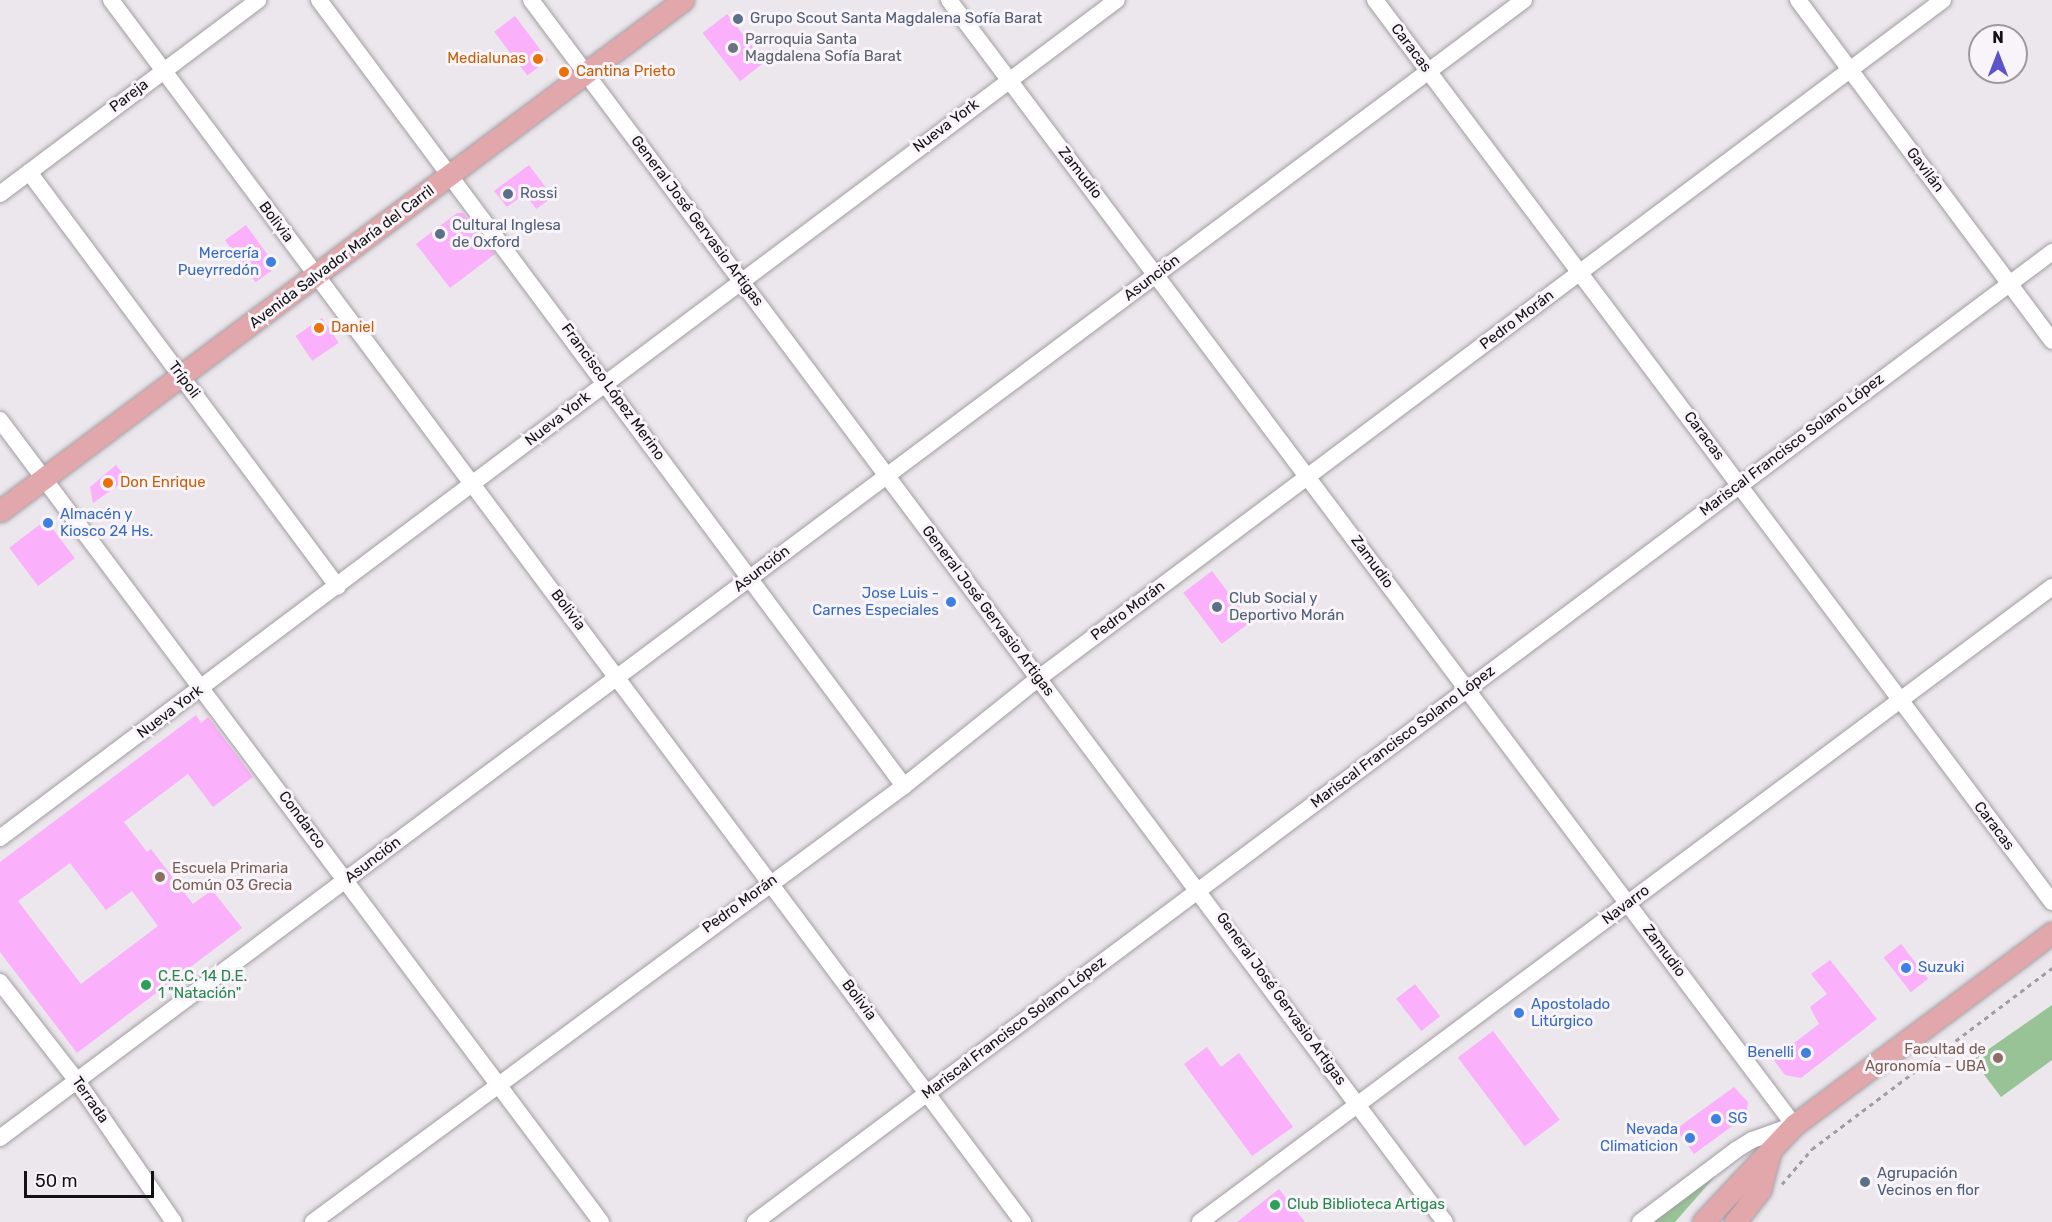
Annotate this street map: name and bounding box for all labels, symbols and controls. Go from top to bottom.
place label: Grupo Scout Santa Magdalena Sofía Barat [750,10,1042,28]
marker: Grupo Scout Santa Magdalena Sofía Barat [731,12,745,26]
street label: Caracas [1387,20,1435,76]
north arrow [1968,24,2028,84]
text: N [1992,28,2004,47]
place label: Parroquia Santa Magdalena Sofía Barat [745,30,902,65]
marker: Parroquia Santa Magdalena Sofía Barat [726,41,740,55]
place label: Medialunas [447,50,526,68]
marker: Medialunas [531,52,545,66]
place label: Cantina Prieto [576,63,676,81]
marker: Cantina Prieto [557,65,571,79]
street label: Pareja [106,76,152,116]
street label: Nueva York [909,95,983,157]
street label: General José Gervasio Artigas [627,132,767,310]
street label: Zamudio [1054,143,1106,203]
street label: Gavilán [1902,144,1948,196]
street label: Avenida Salvador María del Carril [246,181,438,333]
place label: Rossi [520,185,557,203]
marker: Rossi [501,187,515,201]
street label: Bolivia [255,198,297,246]
place label: Cultural Inglesa de Oxford [452,216,561,251]
marker: Cultural Inglesa de Oxford [433,227,447,241]
place label: Mercería Pueyrredón [178,244,259,279]
street label: Asunción [1120,251,1184,305]
marker: Mercería Pueyrredón [264,255,278,269]
street label: Pedro Morán [1476,286,1558,354]
place label: Daniel [331,319,374,337]
street label: Francisco López Merino [557,320,669,464]
marker: Daniel [312,321,326,335]
street label: Trípoli [164,358,204,402]
street label: Mariscal Francisco Solano López [1696,370,1888,520]
street label: Nueva York [522,388,594,450]
street label: Caracas [1680,408,1728,464]
place label: Don Enrique [120,474,206,492]
marker: Don Enrique [101,476,115,490]
place label: Almacén y Kiosco 24 Hs. [60,505,153,540]
marker: Almacén y Kiosco 24 Hs. [41,516,55,530]
street label: General José Gervasio Artigas [918,522,1058,700]
street label: Zamudio [1347,532,1397,592]
street label: Asunción [730,542,794,596]
street label: Pedro Morán [1087,577,1169,645]
place label: Jose Luis - Carnes Especiales [812,584,939,619]
street label: Bolivia [547,586,589,634]
place label: Club Social y Deportivo Morán [1229,589,1344,624]
marker: Jose Luis - Carnes Especiales [944,595,958,609]
marker: Club Social y Deportivo Morán [1210,600,1224,614]
street label: Mariscal Francisco Solano López [1307,662,1499,812]
street label: Nueva York [133,681,207,743]
street label: Condarco [275,788,329,852]
street label: Caracas [1970,798,2018,854]
street label: Asunción [341,833,405,887]
place label: Escuela Primaria Común 03 Grecia [172,859,292,894]
marker: Escuela Primaria Común 03 Grecia [153,870,167,884]
street label: Pedro Morán [699,871,781,937]
street label: Navarro [1599,881,1653,929]
street label: General José Gervasio Artigas [1212,909,1350,1089]
street label: Zamudio [1639,921,1689,981]
street label: Mariscal Francisco Solano López [918,953,1110,1103]
place label: Suzuki [1918,959,1964,977]
marker: Suzuki [1899,961,1913,975]
place label: C.E.C. 14 D.E. 1 "Natación" [158,967,247,1002]
street label: Bolivia [838,976,880,1024]
marker: C.E.C. 14 D.E. 1 "Natación" [139,978,153,992]
place label: Apostolado Litúrgico [1531,995,1610,1030]
marker: Apostolado Litúrgico [1512,1006,1526,1020]
place label: Facultad de Agronomía - UBA [1865,1040,1986,1075]
place label: Benelli [1747,1044,1794,1062]
marker: Benelli [1799,1046,1813,1060]
marker: Facultad de Agronomía - UBA [1991,1051,2005,1065]
street label: Terrada [68,1073,112,1127]
place label: SG [1728,1110,1748,1128]
marker: SG [1709,1112,1723,1126]
place label: Nevada Climaticion [1600,1120,1678,1155]
marker: Nevada Climaticion [1683,1131,1697,1145]
scale bar [27,1159,158,1197]
place label: Agrupación Vecinos en flor [1877,1164,1980,1199]
text: 50 m [35,1170,78,1192]
marker: Agrupación Vecinos en flor [1858,1175,1872,1189]
place label: Club Biblioteca Artigas [1287,1196,1445,1214]
marker: Club Biblioteca Artigas [1268,1198,1282,1212]

